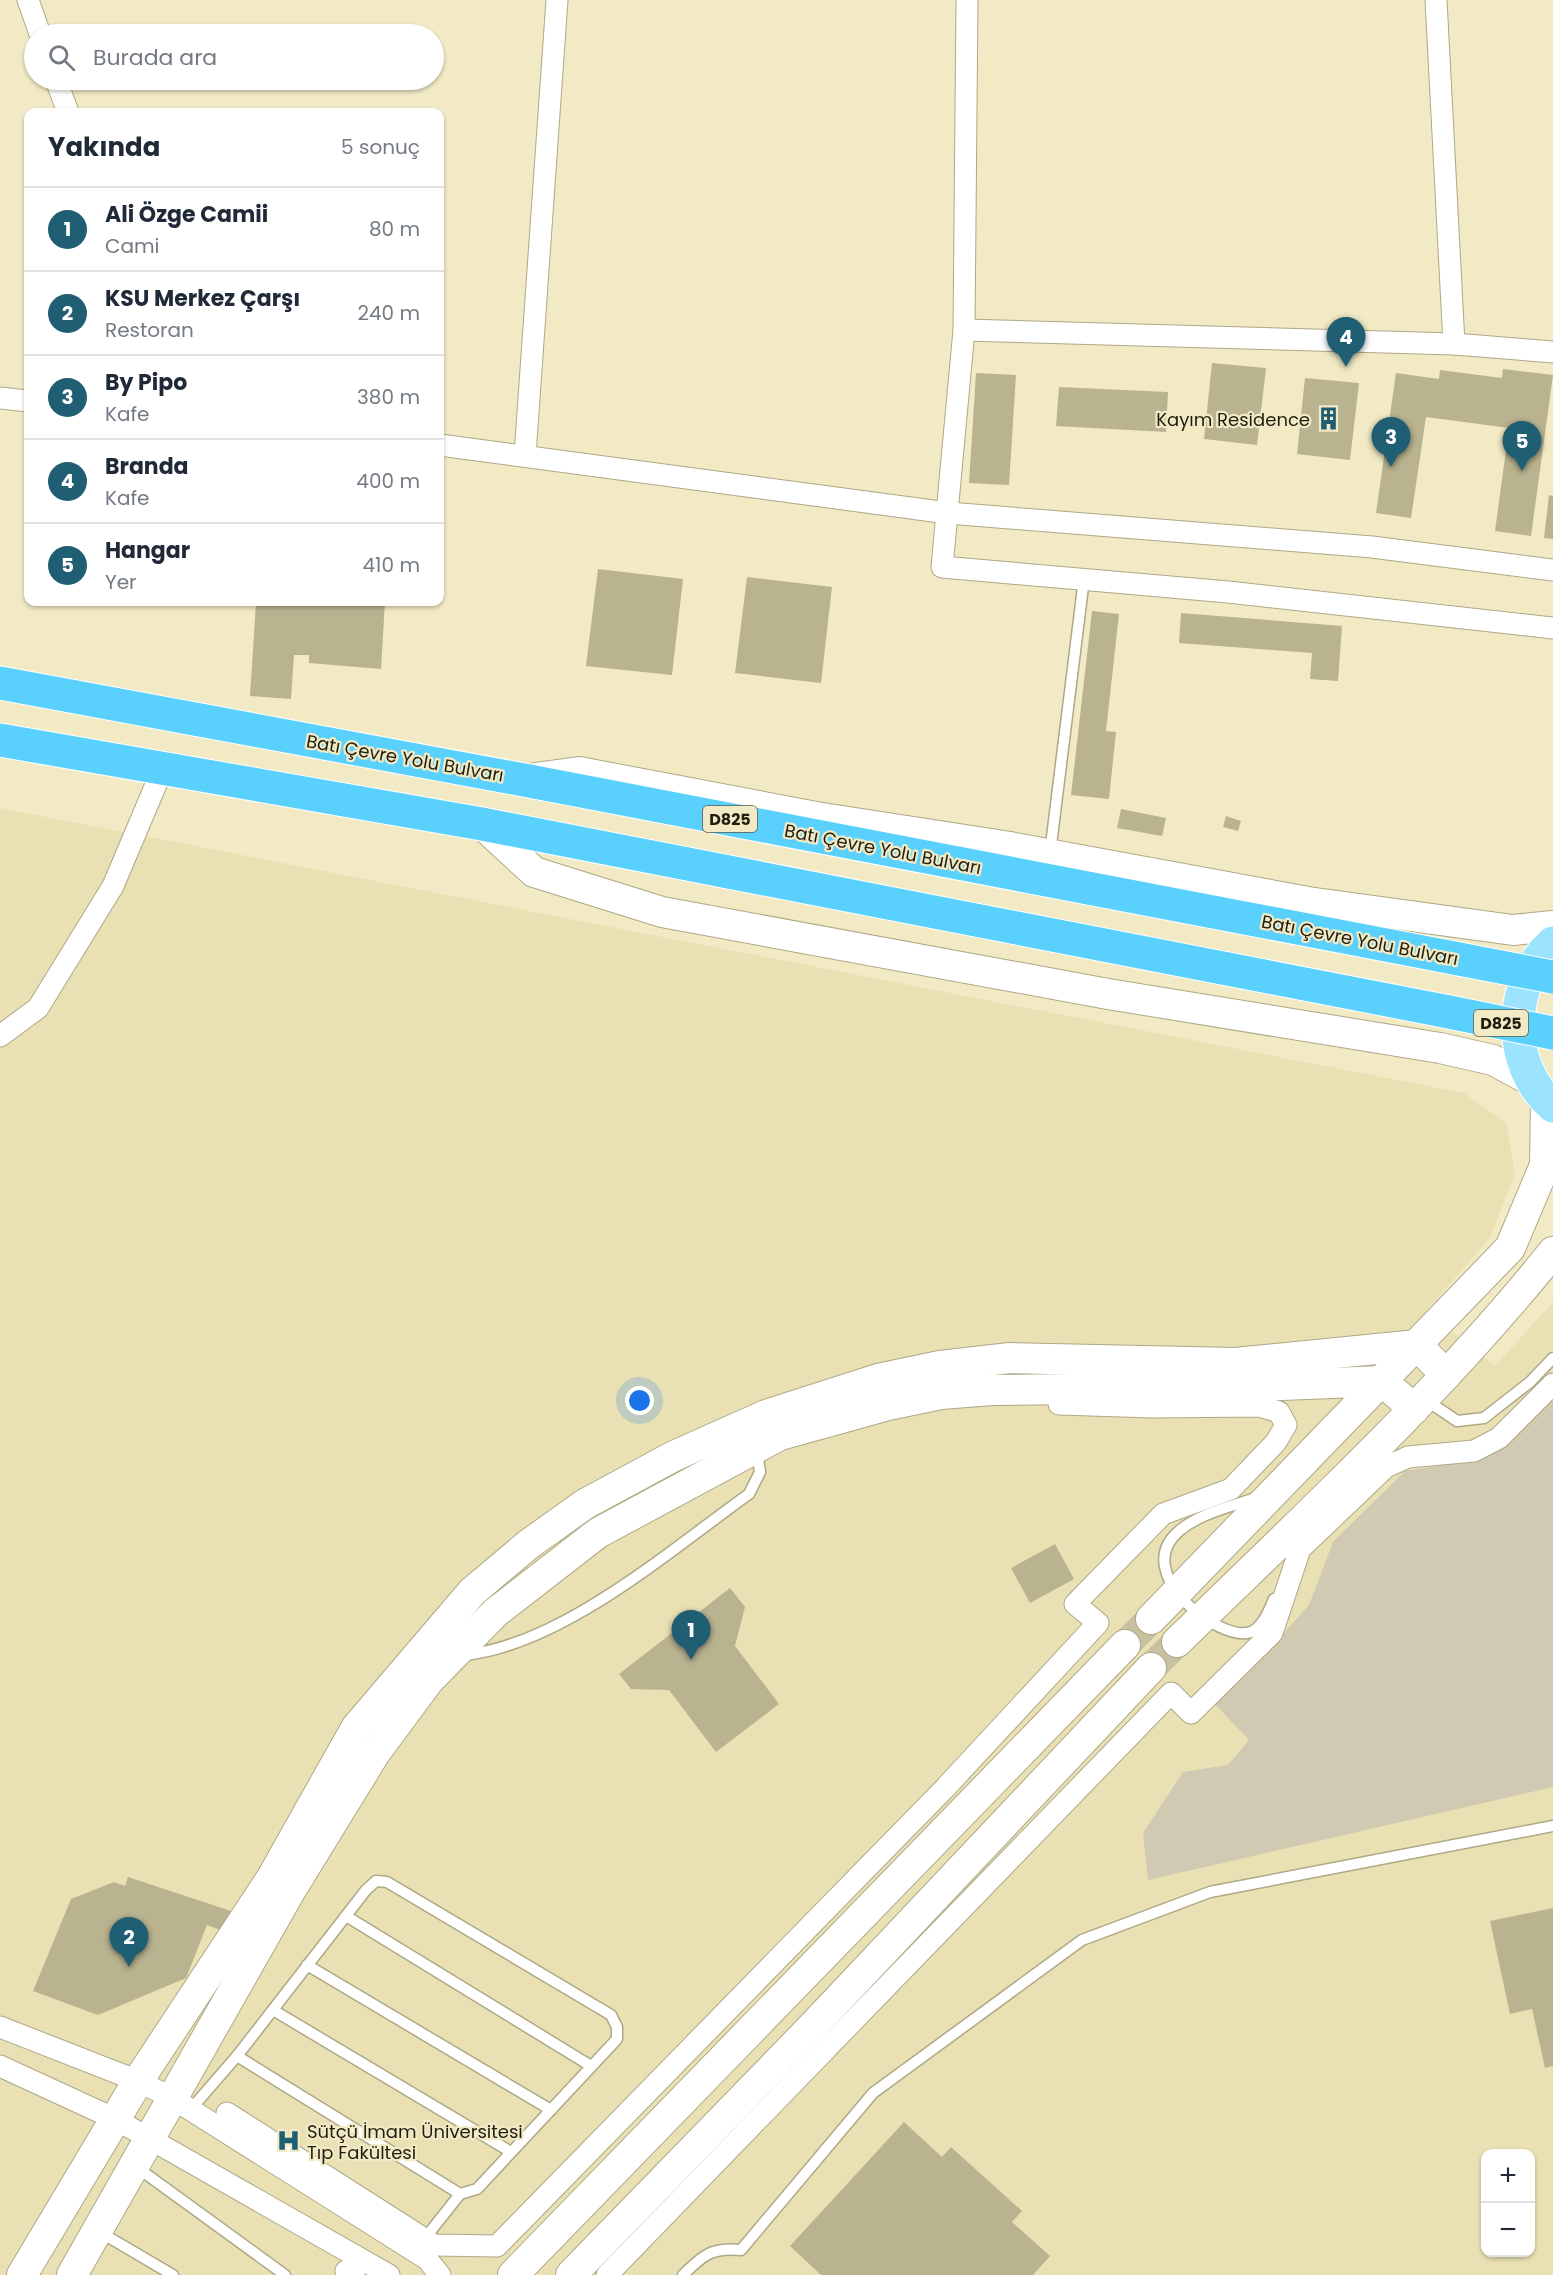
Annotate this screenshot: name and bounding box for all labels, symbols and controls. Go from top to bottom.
search box [24,24,444,90]
icon: search [45,41,78,74]
text: Burada ara [93,42,217,73]
text: Yakında [48,129,160,165]
text: 5 sonuç [341,133,420,161]
text: Ali Özge Camii [105,199,268,230]
text: 1 [64,215,71,243]
text: 80 m [369,215,420,243]
text: Cami [105,232,159,260]
text: KSU Merkez Çarşı [105,283,300,314]
text: 2 [62,299,73,327]
text: 240 m [357,299,420,327]
text: Restoran [105,316,194,344]
pin: 4 [1326,318,1366,367]
text: By Pipo [105,367,187,398]
text: 3 [61,383,74,411]
text: 380 m [357,383,420,411]
text: Kafe [105,400,149,428]
building icon: Kayım Residence [1315,406,1341,432]
place label: Kayım Residence [1156,407,1310,432]
pin: 3 [1372,418,1410,467]
pin: 5 [1502,422,1541,471]
text: Branda [105,451,189,482]
text: 4 [61,467,74,495]
text: 400 m [356,467,420,495]
text: Kafe [105,484,149,512]
text: Hangar [105,535,190,566]
text: 5 [61,551,74,579]
text: 410 m [363,551,420,579]
text: Yer [105,568,137,596]
street label: Batı Çevre Yolu Bulvarı [304,728,506,788]
road number: D825 [703,806,757,832]
street label: Batı Çevre Yolu Bulvarı [782,818,984,880]
street label: Batı Çevre Yolu Bulvarı [1259,909,1461,971]
road number: D825 [1474,1010,1528,1036]
your location [625,1386,654,1415]
pin: 1 [672,1610,710,1660]
pin: 2 [110,1918,148,1967]
place label: Sütçü İmam Üniversitesi Tıp Fakültesi [307,2119,523,2165]
hospital icon: Sütçü İmam Üniversitesi Tıp Fakültesi [276,2128,302,2154]
map controls [1481,2149,1535,2257]
button: + [1481,2149,1535,2203]
button: − [1481,2203,1535,2257]

